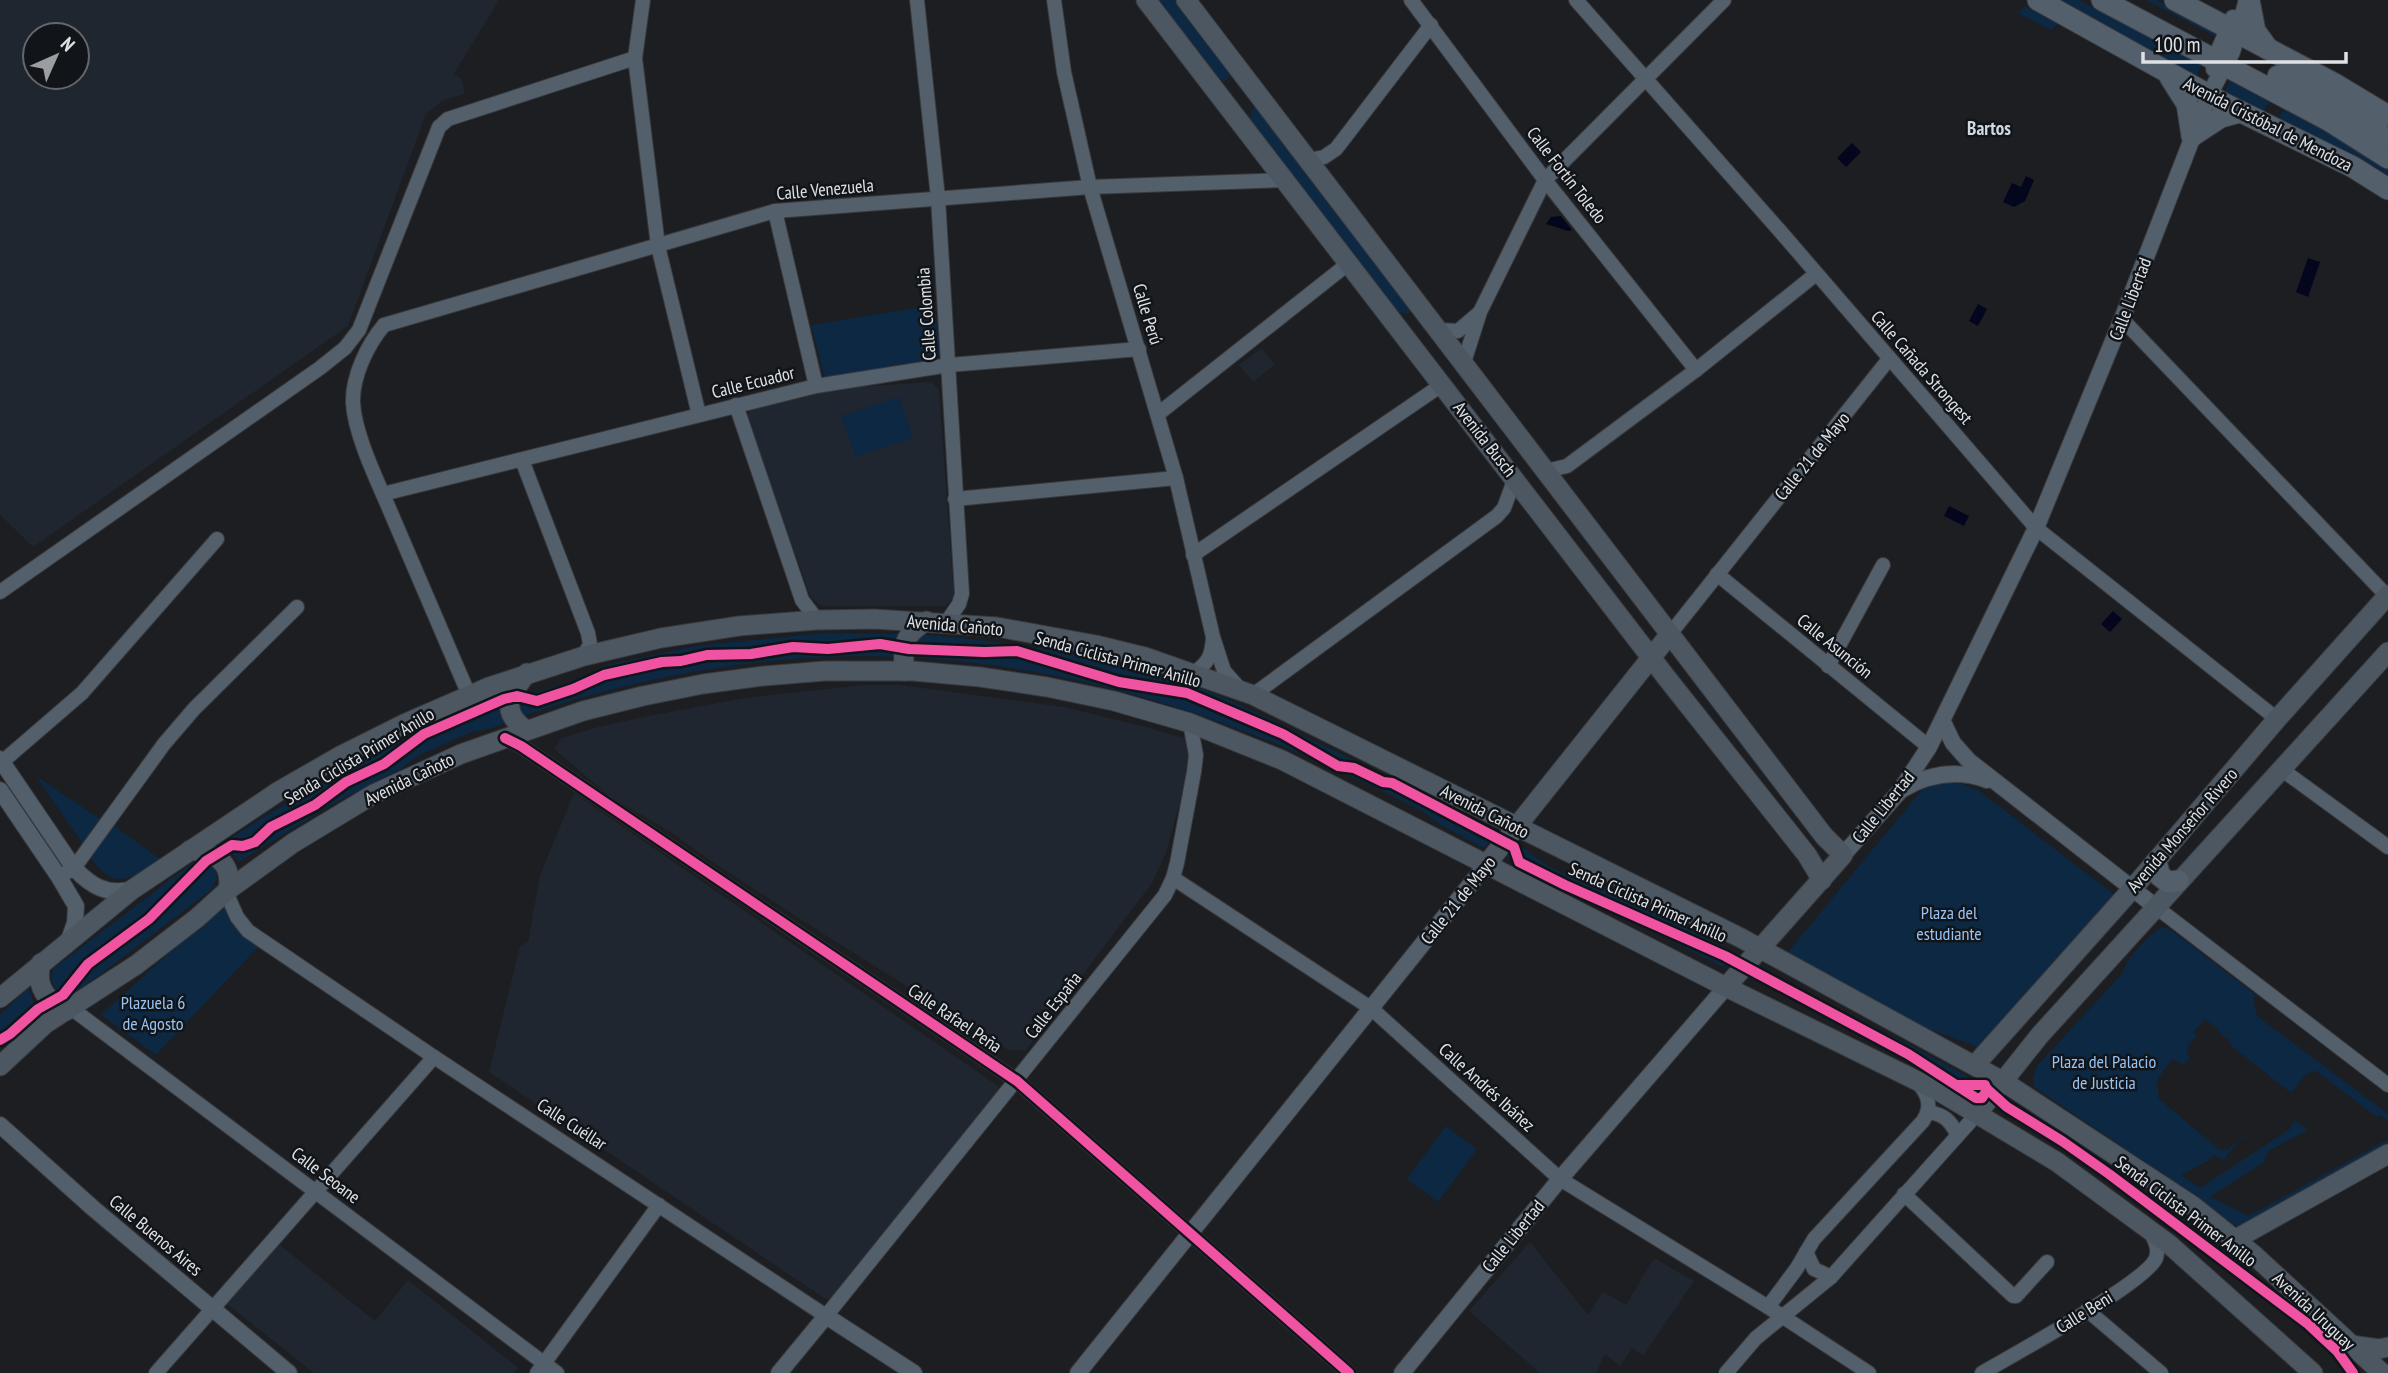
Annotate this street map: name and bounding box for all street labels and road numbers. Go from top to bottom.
street label: Avenida Cristóbal de Mendoza [2180,71,2356,177]
street label: Calle Fortín Toledo [1522,122,1612,228]
street label: Calle Venezuela [775,173,875,205]
street label: Calle Libertad [2104,254,2156,344]
street label: Calle Colombia [911,267,941,361]
street label: Calle Perú [1128,281,1168,347]
street label: Calle Cañada Strongest [1866,305,1978,429]
street label: Calle Ecuador [709,361,797,403]
street label: Avenida Busch [1448,397,1522,481]
street label: Calle 21 de Mayo [1769,407,1855,505]
street label: Avenida Cañoto [906,609,1004,641]
street label: Calle Asunción [1793,609,1877,683]
street label: Senda Ciclista Primer Anillo [1032,626,1204,692]
street label: Senda Ciclista Primer Anillo [280,702,438,810]
street label: Avenida Cañoto [361,747,458,810]
street label: Avenida Monseñor Rivero [2122,763,2243,897]
street label: Calle Libertad [1847,766,1919,848]
street label: Avenida Cañoto [1437,779,1533,843]
street label: Calle 21 de Mayo [1415,851,1501,949]
street label: Senda Ciclista Primer Anillo [1565,857,1731,947]
street label: Calle España [1020,967,1086,1043]
street label: Calle Rafael Peña [904,978,1006,1058]
street label: Calle Andrés Ibáñez [1434,1038,1540,1136]
street label: Calle Cuéllar [533,1093,611,1155]
street label: Calle Seoane [287,1142,365,1208]
street label: Senda Ciclista Primer Anillo [2111,1150,2261,1272]
street label: Calle Buenos Aires [105,1189,207,1281]
street label: Calle Libertad [1477,1195,1549,1277]
street label: Avenida Uruguay [2268,1267,2360,1355]
street label: Calle Beni [2051,1286,2117,1338]

